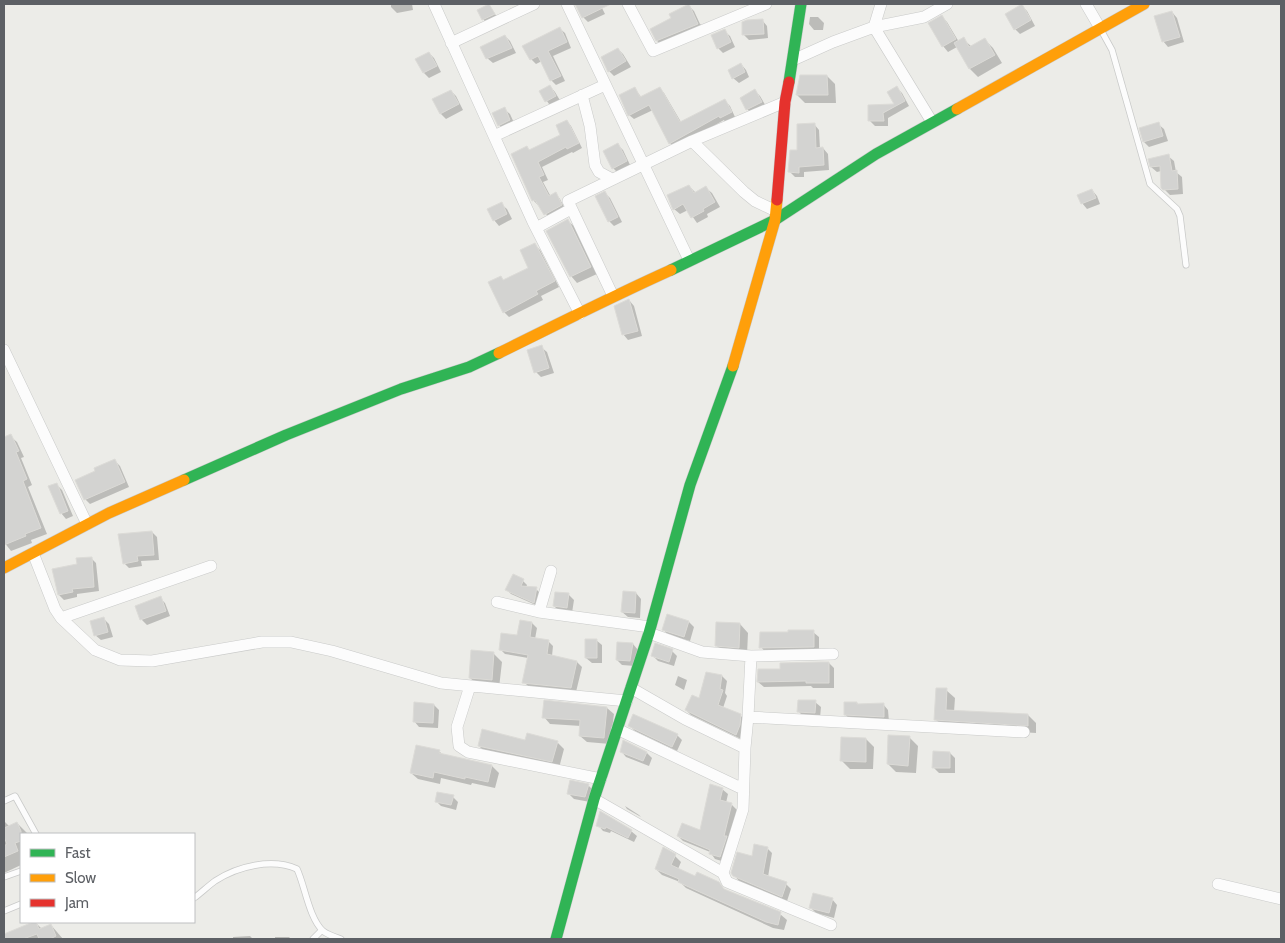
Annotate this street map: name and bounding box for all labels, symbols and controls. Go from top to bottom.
legend [20,833,195,923]
text: Fast [65,844,90,862]
text: Slow [65,869,96,887]
text: Jam [64,894,89,912]

